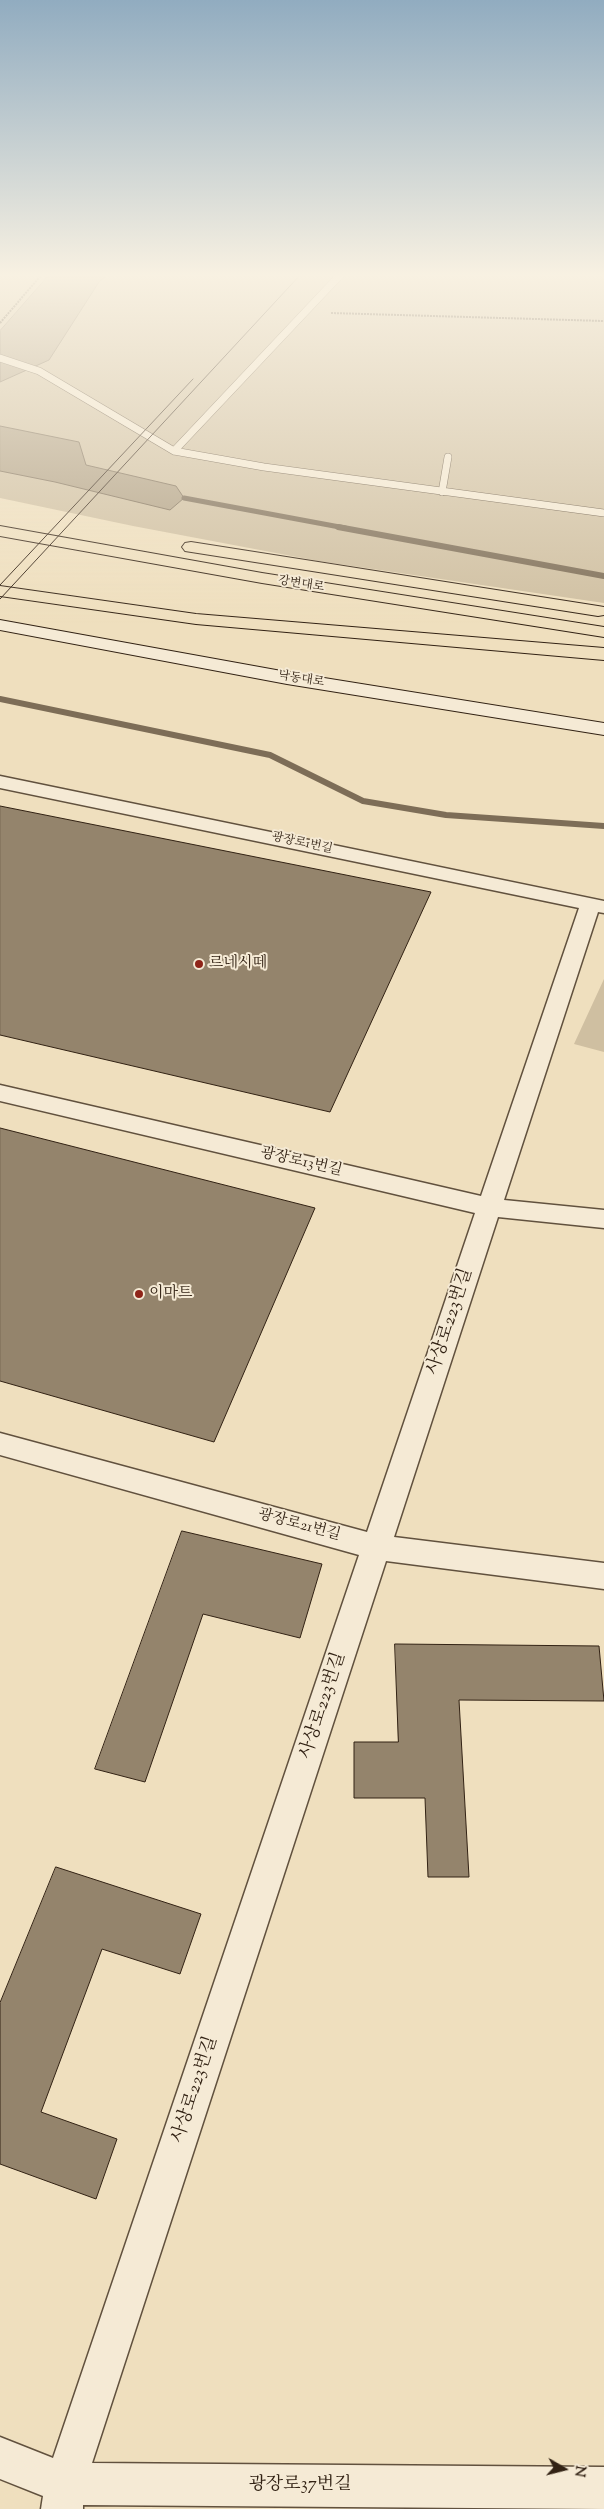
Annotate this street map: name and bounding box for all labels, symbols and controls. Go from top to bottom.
street label: 강변대로 [277,574,325,596]
street label: 낙동대로 [277,669,325,691]
street label: 광장로1번길 [270,831,334,857]
place label: 르네시떼 [209,955,267,973]
marker: 르네시떼 [193,958,205,970]
street label: 광장로13번길 [258,1145,344,1181]
street label: 사상로223번길 [424,1266,478,1378]
place label: 이마트 [149,1285,192,1303]
marker: 이마트 [133,1288,145,1300]
street label: 광장로21번길 [256,1506,342,1546]
street label: 사상로223번길 [297,1650,351,1762]
street label: 사상로223번길 [169,2034,223,2146]
north arrow [539,2444,589,2494]
text: N [568,2464,590,2478]
street label: 광장로37번길 [248,2475,352,2497]

